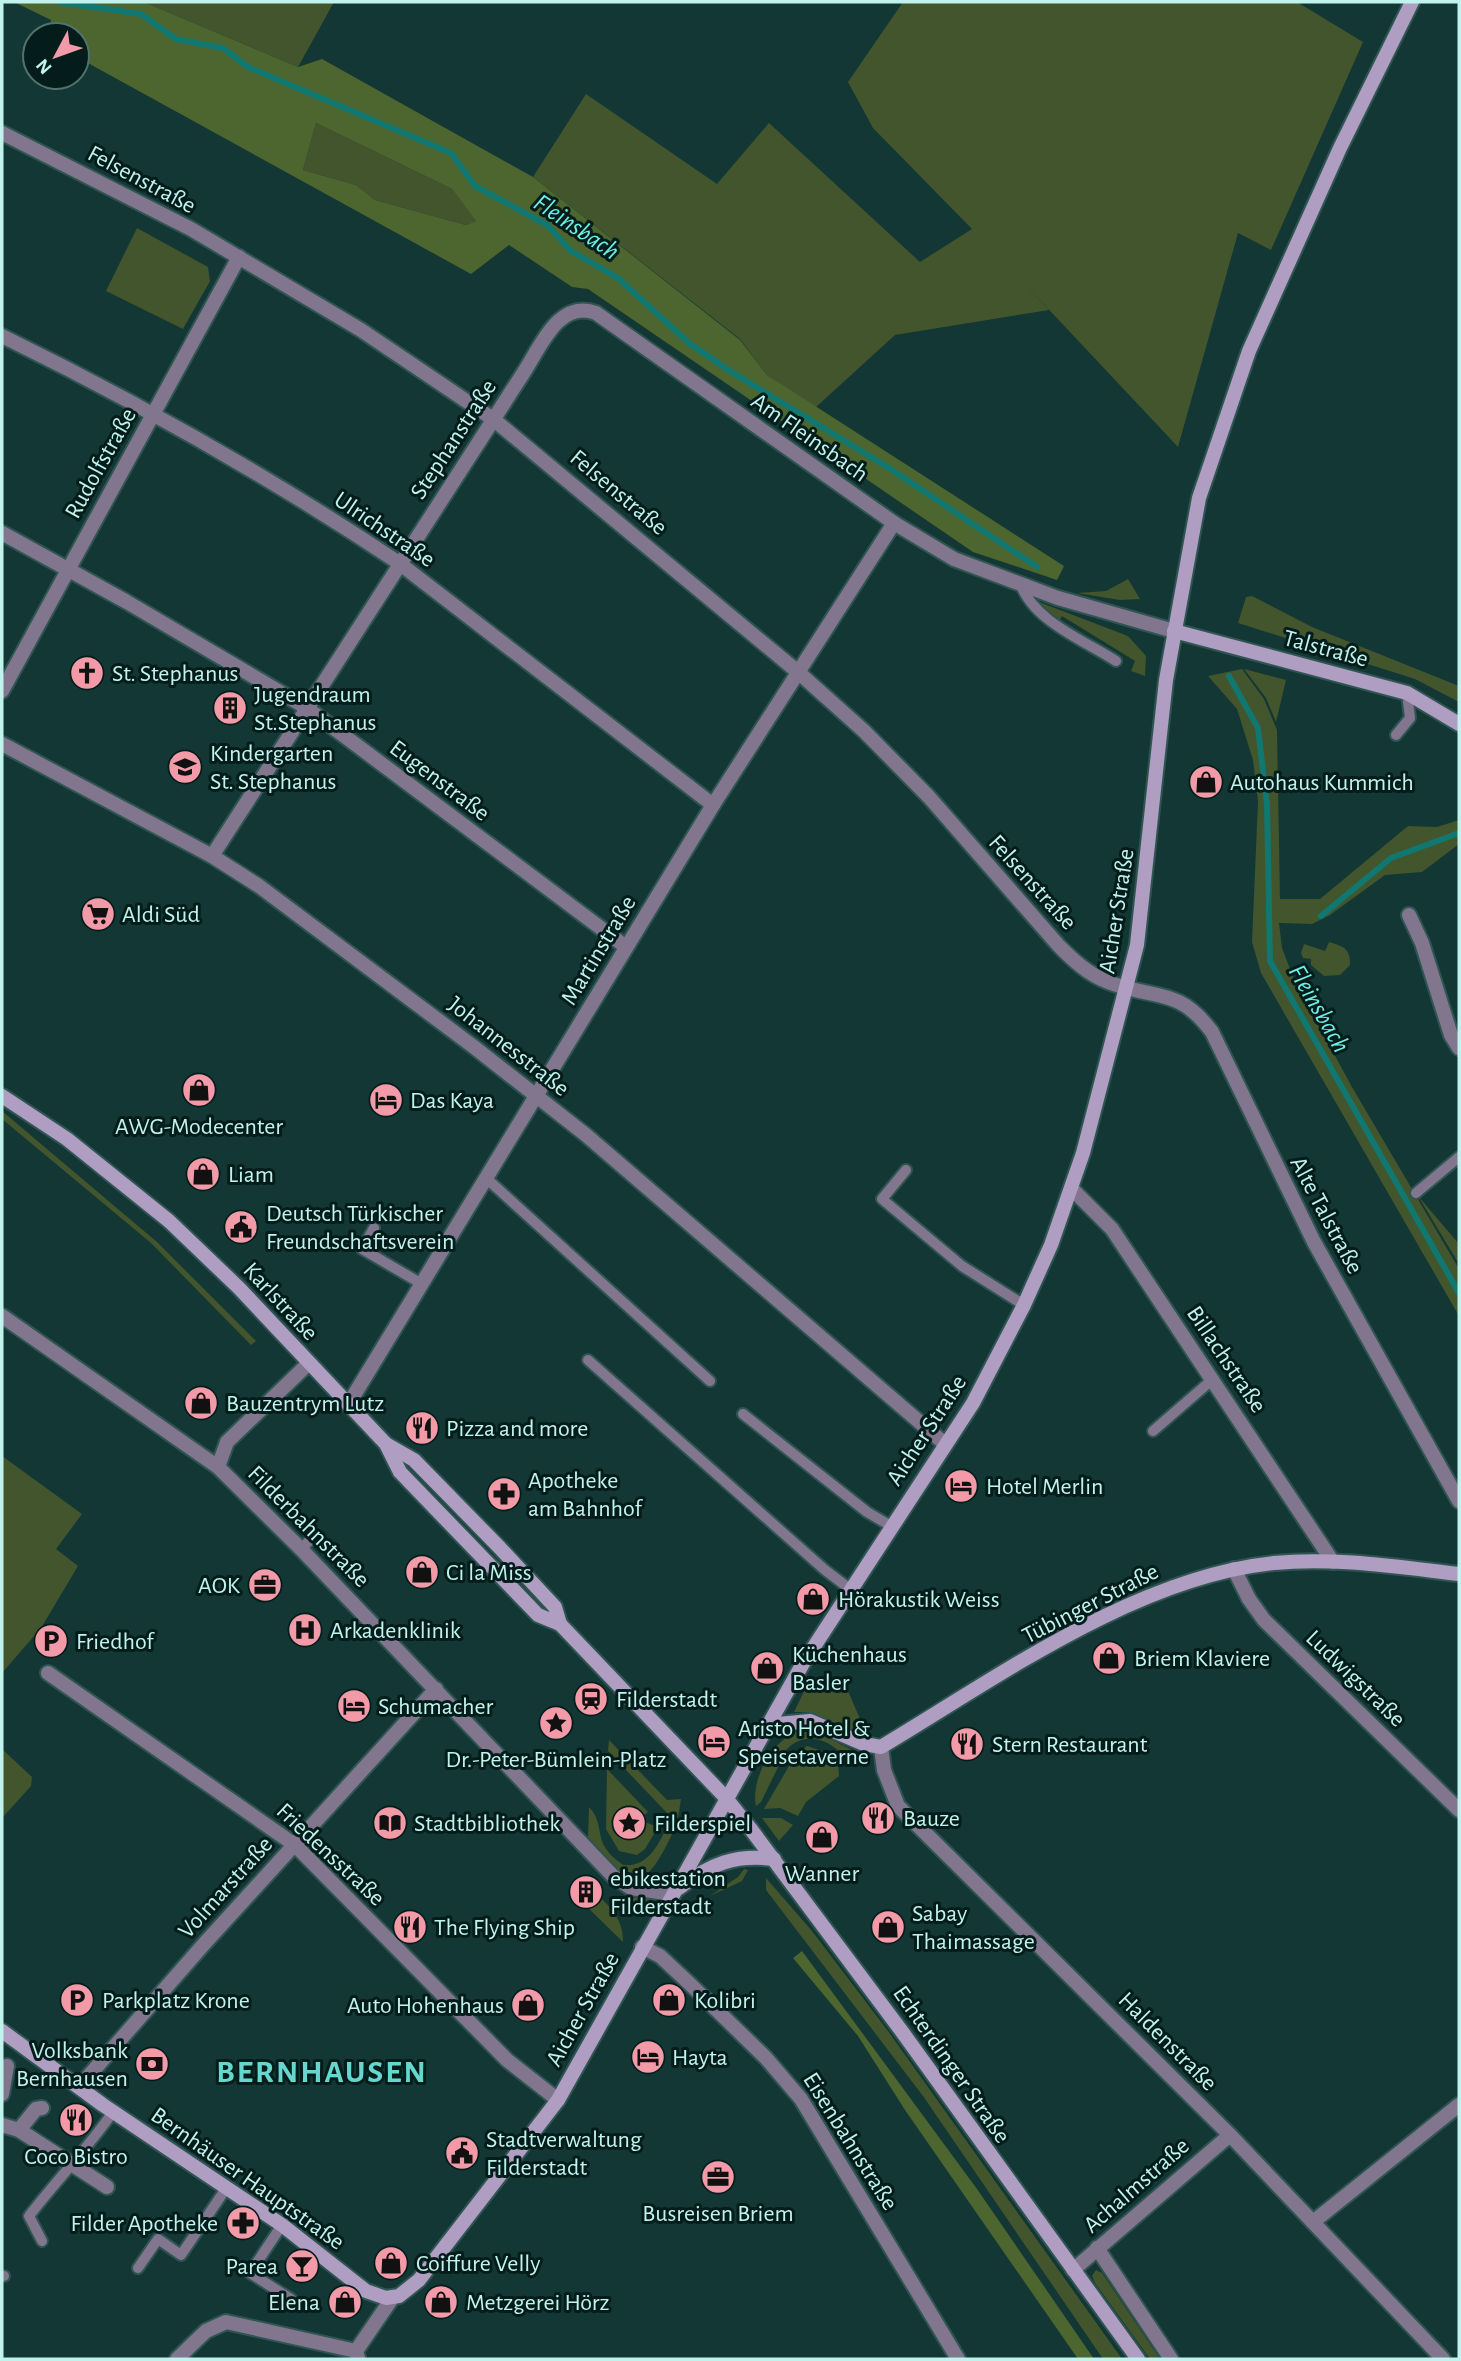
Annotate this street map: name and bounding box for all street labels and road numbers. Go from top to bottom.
street label: Felsenstraße [84,142,199,218]
street label: Stephanstraße [406,376,501,504]
street label: Am Fleinsbach [747,389,872,487]
street label: Rudolfstraße [61,404,141,523]
street label: Felsenstraße [565,446,671,540]
street label: Ulrichstraße [330,488,439,572]
street label: Talstraße [1281,626,1371,672]
street label: Eugenstraße [385,736,494,826]
street label: Felsenstraße [984,831,1081,935]
street label: Aicher Straße [1095,847,1139,975]
street label: Martinstraße [557,892,641,1009]
street label: Johannesstraße [443,992,573,1101]
street label: Alte Talstraße [1285,1153,1367,1278]
street label: Karlstraße [238,1258,322,1345]
street label: Billachstraße [1182,1302,1270,1417]
street label: Aicher Straße [882,1371,971,1490]
street label: Filderbahnstraße [243,1461,374,1592]
street label: Tübinger Straße [1019,1559,1162,1648]
street label: Ludwigstraße [1301,1626,1410,1732]
street label: Friedensstraße [272,1799,389,1911]
street label: Volmarstraße [174,1832,277,1943]
street label: Aicher Straße [542,1949,624,2070]
street label: Echterdinger Straße [888,1982,1014,2148]
street label: Haldenstraße [1113,1988,1221,2096]
street label: Eisenbahnstraße [798,2068,902,2215]
street label: Bernhäuser Hauptstraße [146,2103,348,2255]
street label: Achalmstraße [1079,2134,1194,2238]

